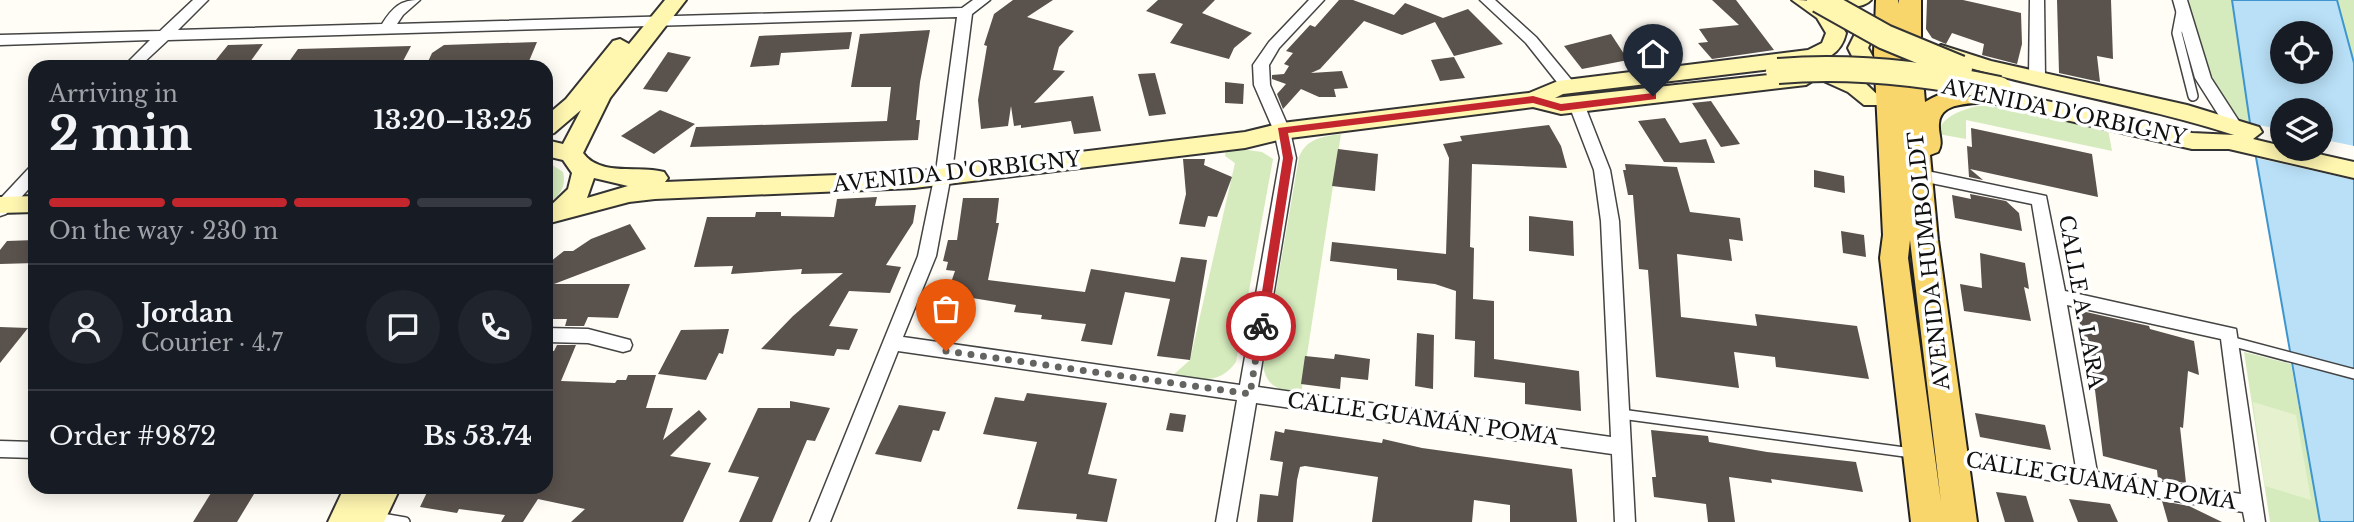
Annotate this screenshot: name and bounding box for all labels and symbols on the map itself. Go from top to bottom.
pin [1623,24,1683,96]
street label: AVENIDA D'ORBIGNY [1938,73,2189,151]
street label: AVENIDA HUMBOLDT [1902,130,1956,393]
street label: AVENIDA D'ORBIGNY [831,146,1083,198]
street label: CALLE A. LARA [2053,213,2109,392]
pin [916,279,976,351]
courier [1226,291,1296,361]
street label: CALLE GUAMÁN POMA [1286,387,1561,451]
street label: CALLE GUAMÁN POMA [1964,447,2239,515]

